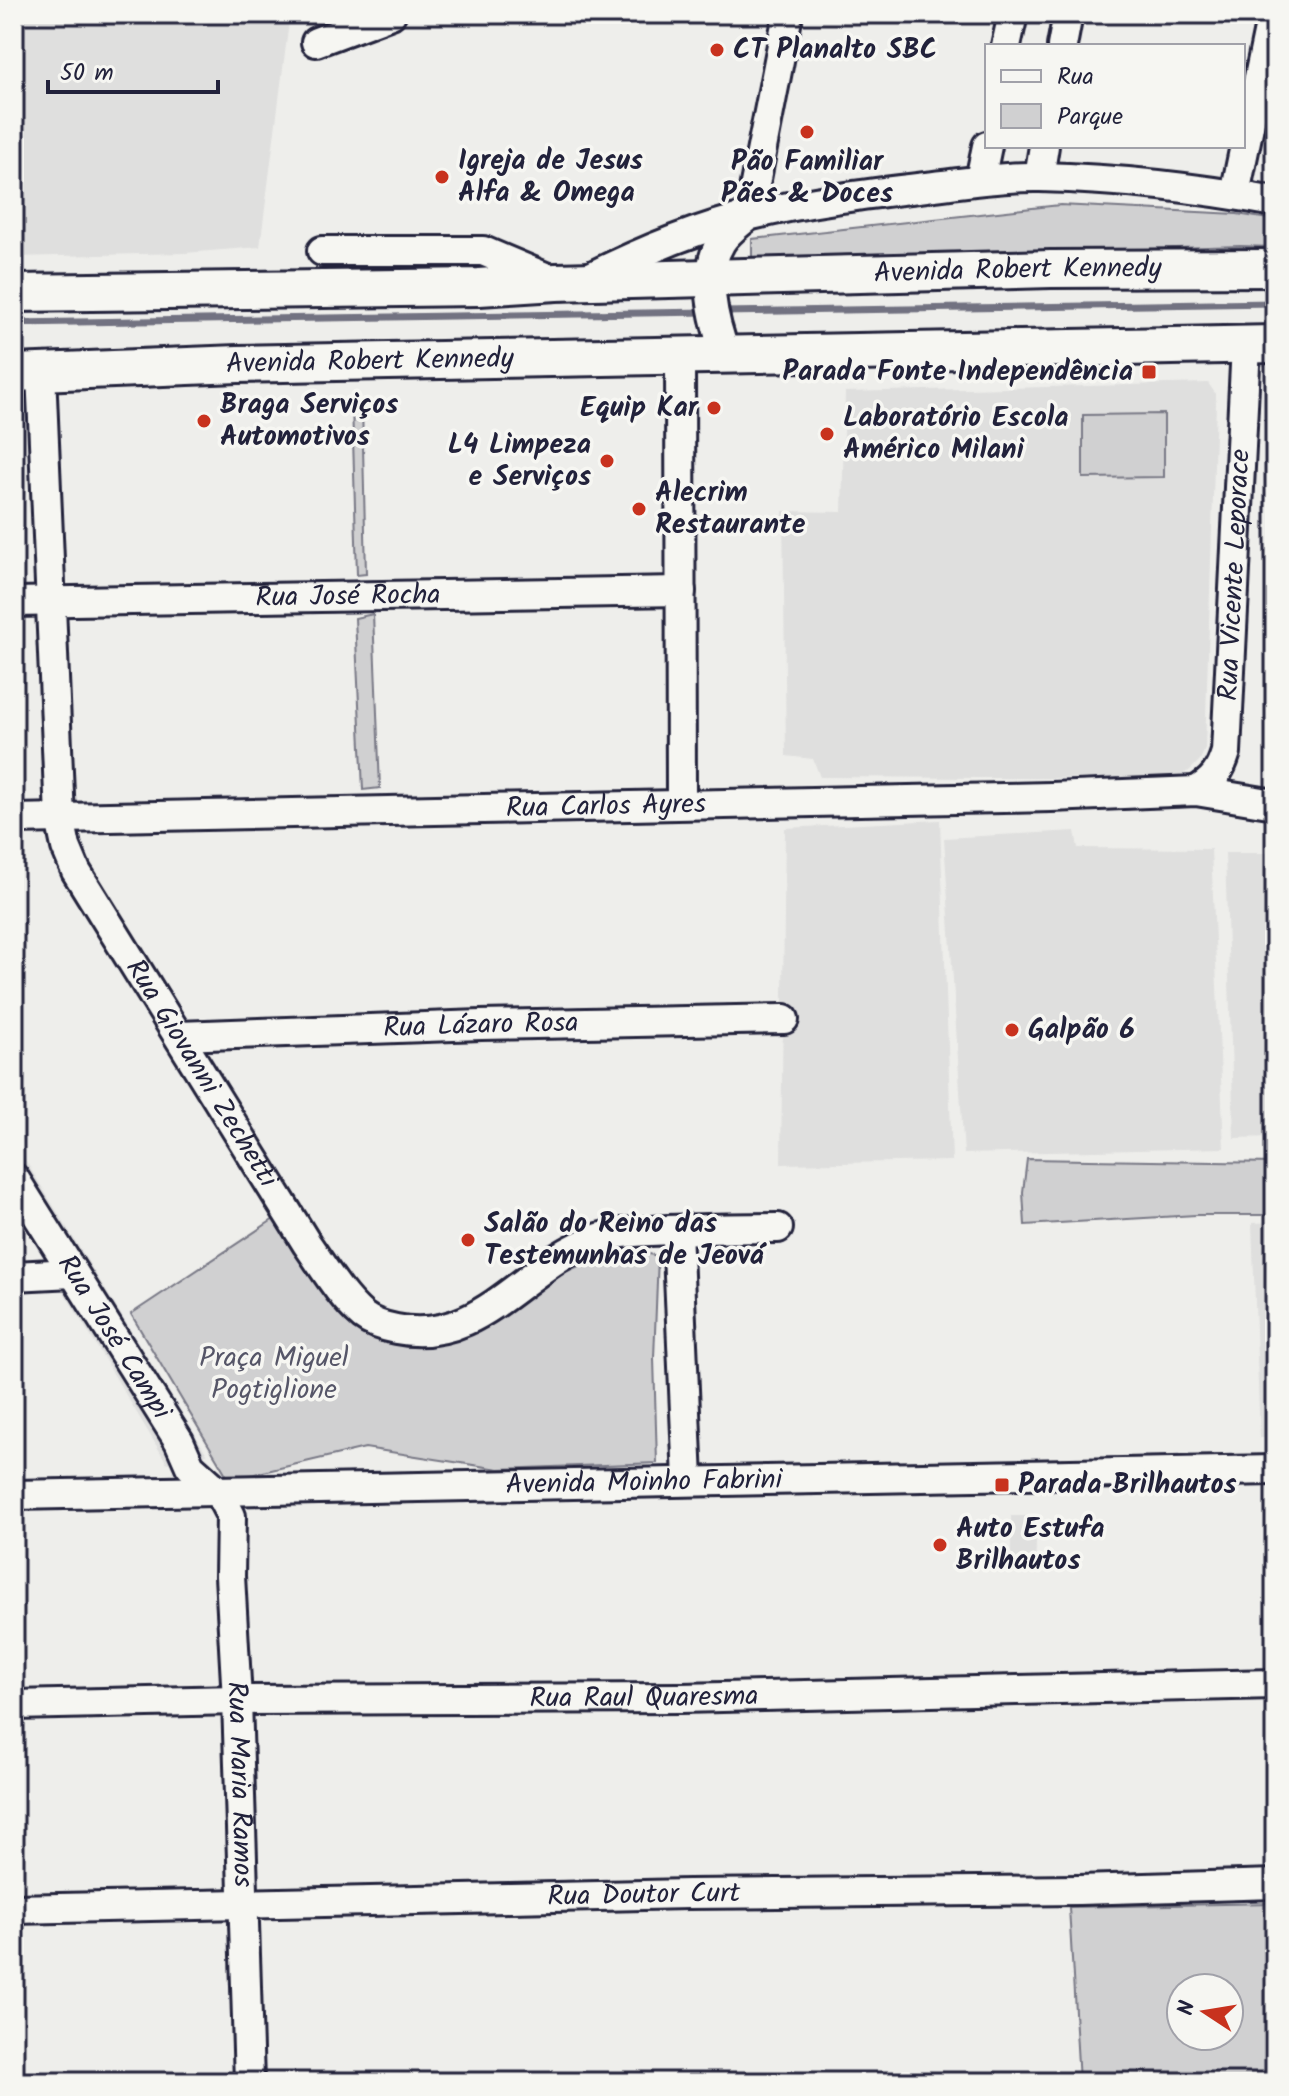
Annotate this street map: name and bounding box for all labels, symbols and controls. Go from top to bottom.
place label: CT Planalto SBC [733,28,937,73]
marker: CT Planalto SBC [708,41,726,59]
scale bar [48,44,218,94]
legend [985,44,1245,148]
text: 50 m [60,54,114,93]
text: Rua [1057,58,1094,97]
text: Parque [1057,98,1123,137]
marker: Pão Familiar Pães & Doces [798,123,816,141]
place label: Igreja de Jesus Alfa & Omega [458,139,643,216]
place label: Pão Familiar Pães & Doces [721,140,893,217]
marker: Igreja de Jesus Alfa & Omega [433,168,451,186]
street label: Avenida Robert Kennedy [873,246,1163,296]
street label: Avenida Robert Kennedy [225,336,515,387]
place label: Parada Fonte Independência [783,350,1133,395]
marker: Parada Fonte Independência [1140,363,1158,381]
place label: Braga Serviços Automotivos [220,383,398,460]
place label: Equip Kar [580,386,700,431]
place label: Laboratório Escola Américo Milani [843,396,1069,473]
marker: Equip Kar [705,399,723,417]
marker: Braga Serviços Automotivos [195,412,213,430]
place label: L4 Limpeza e Serviços [448,423,591,500]
marker: Laboratório Escola Américo Milani [818,425,836,443]
street label: Rua Vicente Leporace [1206,448,1263,702]
marker: L4 Limpeza e Serviços [598,452,616,470]
place label: Alecrim Restaurante [655,471,806,548]
marker: Alecrim Restaurante [630,500,648,518]
street label: Rua José Rocha [255,572,441,621]
street label: Rua Carlos Ayres [505,782,706,831]
street label: Rua Giovanni Zechetti [113,950,290,1198]
street label: Rua Lázaro Rosa [382,1001,579,1051]
place label: Galpão 6 [1028,1008,1135,1053]
marker: Galpão 6 [1003,1021,1021,1039]
place label: Salão do Reino das Testemunhas de Jeová [484,1202,768,1279]
marker: Salão do Reino das Testemunhas de Jeová [459,1231,477,1249]
street label: Rua José Campi [45,1246,184,1430]
park label: Praça Miguel Pogtiglione [199,1336,349,1413]
street label: Avenida Moinho Fabrini [505,1457,784,1508]
place label: Parada Brilhautos [1018,1463,1237,1508]
marker: Parada Brilhautos [993,1476,1011,1494]
place label: Auto Estufa Brilhautos [956,1507,1105,1584]
marker: Auto Estufa Brilhautos [931,1536,949,1554]
street label: Rua Raul Quaresma [529,1674,759,1721]
street label: Rua Maria Ramos [213,1680,265,1888]
street label: Rua Doutor Curt [547,1871,742,1920]
north arrow [1165,1972,1245,2052]
text: N [1169,1998,1206,2019]

